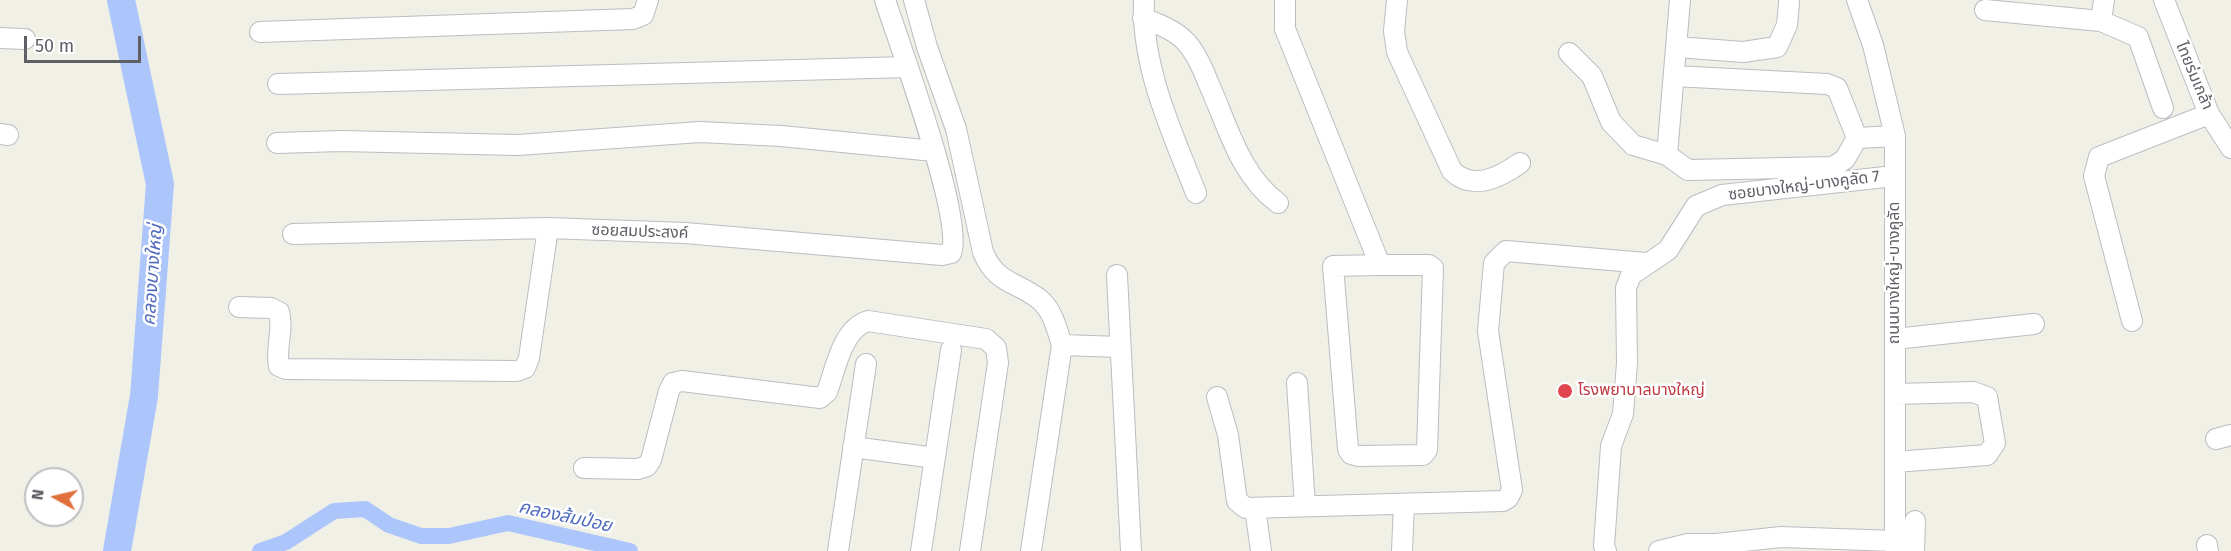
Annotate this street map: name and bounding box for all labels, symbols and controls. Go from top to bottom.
scale bar [27,24,144,62]
text: 50 m [35,35,74,57]
street label: ไทยร่มเกล้า [2171,39,2217,113]
street label: ซอยบางใหญ่-บางคูลัด 7 [1727,167,1881,205]
street label: ถนนบางใหญ่-บางคูลัด [1885,202,1905,344]
street label: ซอยสมประสงค์ [591,221,689,243]
water label: คลองบางใหญ่ [139,224,167,326]
place label: โรงพยาบาลบางใหญ่ [1578,381,1705,401]
marker: โรงพยาบาลบางใหญ่ [1556,382,1574,400]
north arrow [24,467,84,527]
text: N [28,488,48,501]
water label: คลองส้มป่อย [516,497,614,537]

